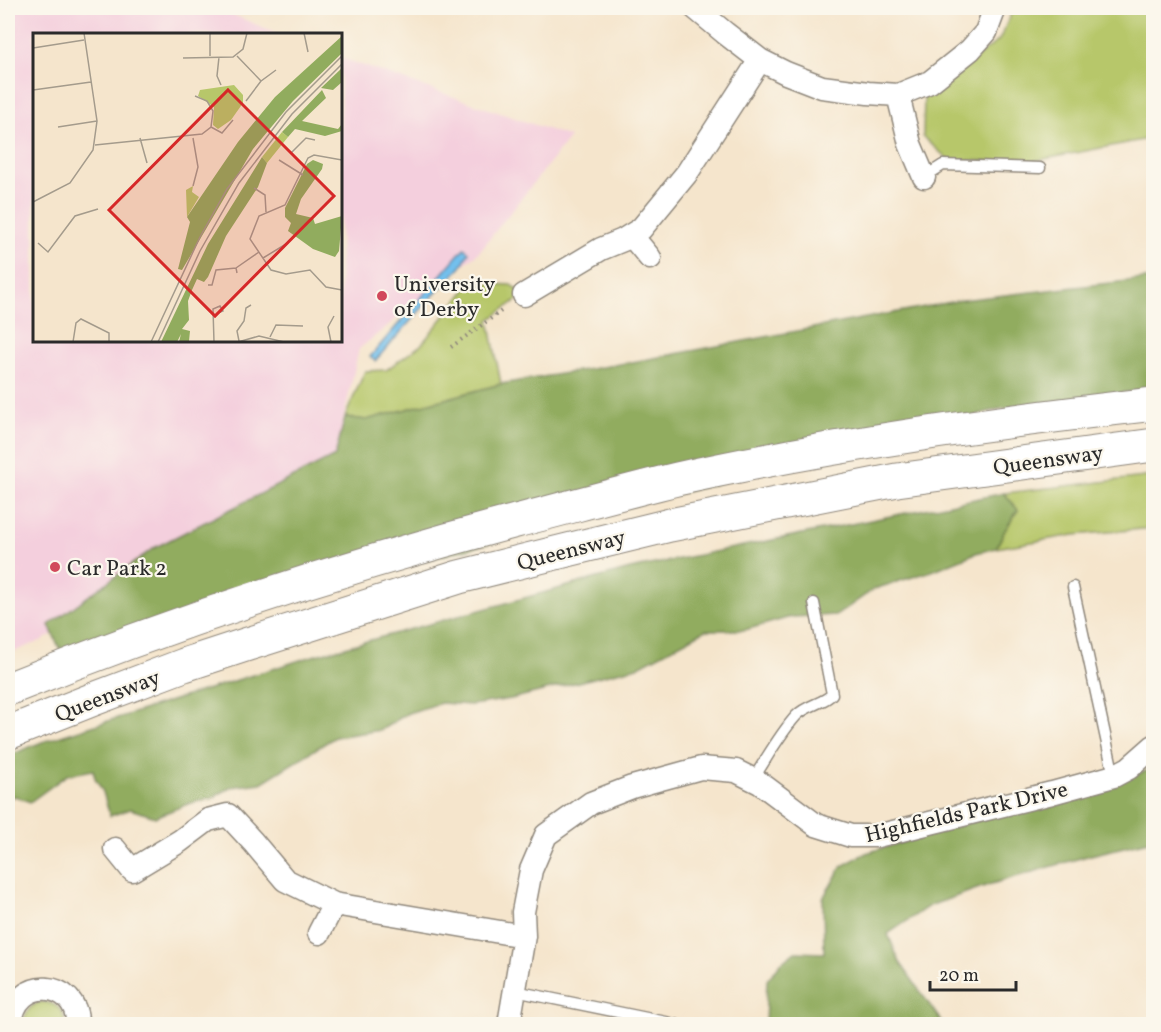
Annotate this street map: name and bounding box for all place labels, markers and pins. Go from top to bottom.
place label: University of Derby [394,270,495,326]
marker: University of Derby [375,289,389,303]
place label: Car Park 2 [67,554,167,585]
marker: Car Park 2 [48,560,62,574]

